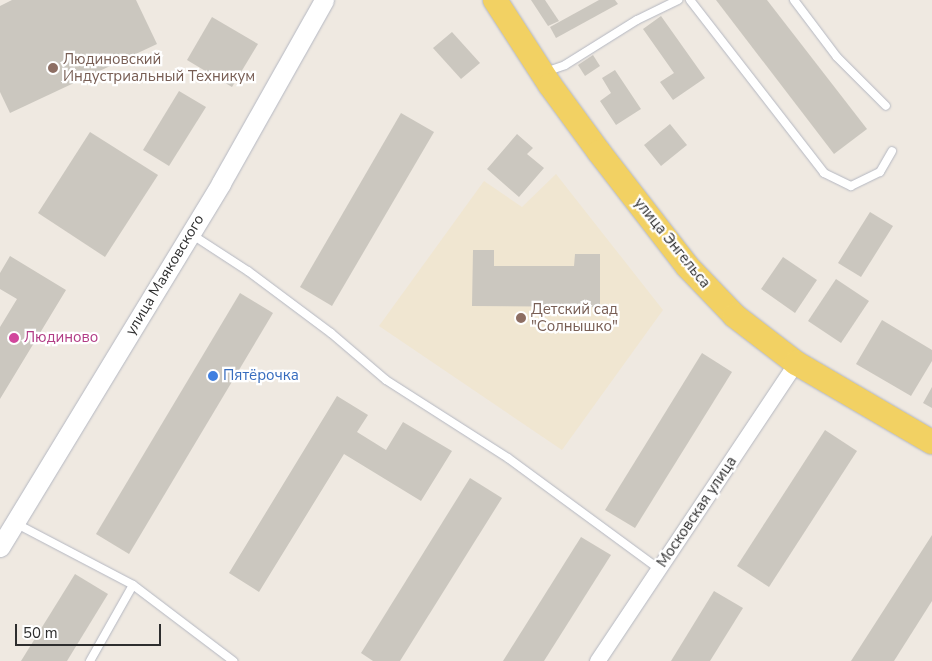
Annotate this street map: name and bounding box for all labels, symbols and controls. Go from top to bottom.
place label: Людиновский Индустриальный Техникум [63,50,255,85]
marker: Людиновский Индустриальный Техникум [47,62,59,74]
street label: улица Энгельса [630,194,714,292]
street label: улица Маяковского [122,211,208,339]
place label: Детский сад "Солнышко" [531,300,618,335]
marker: Детский сад "Солнышко" [515,312,527,324]
place label: Людиново [24,329,98,347]
marker: Людиново [8,332,20,344]
place label: Пятёрочка [223,367,299,385]
marker: Пятёрочка [207,370,219,382]
street label: Московская улица [653,453,741,571]
scale bar [18,614,164,646]
text: 50 m [23,623,58,643]

